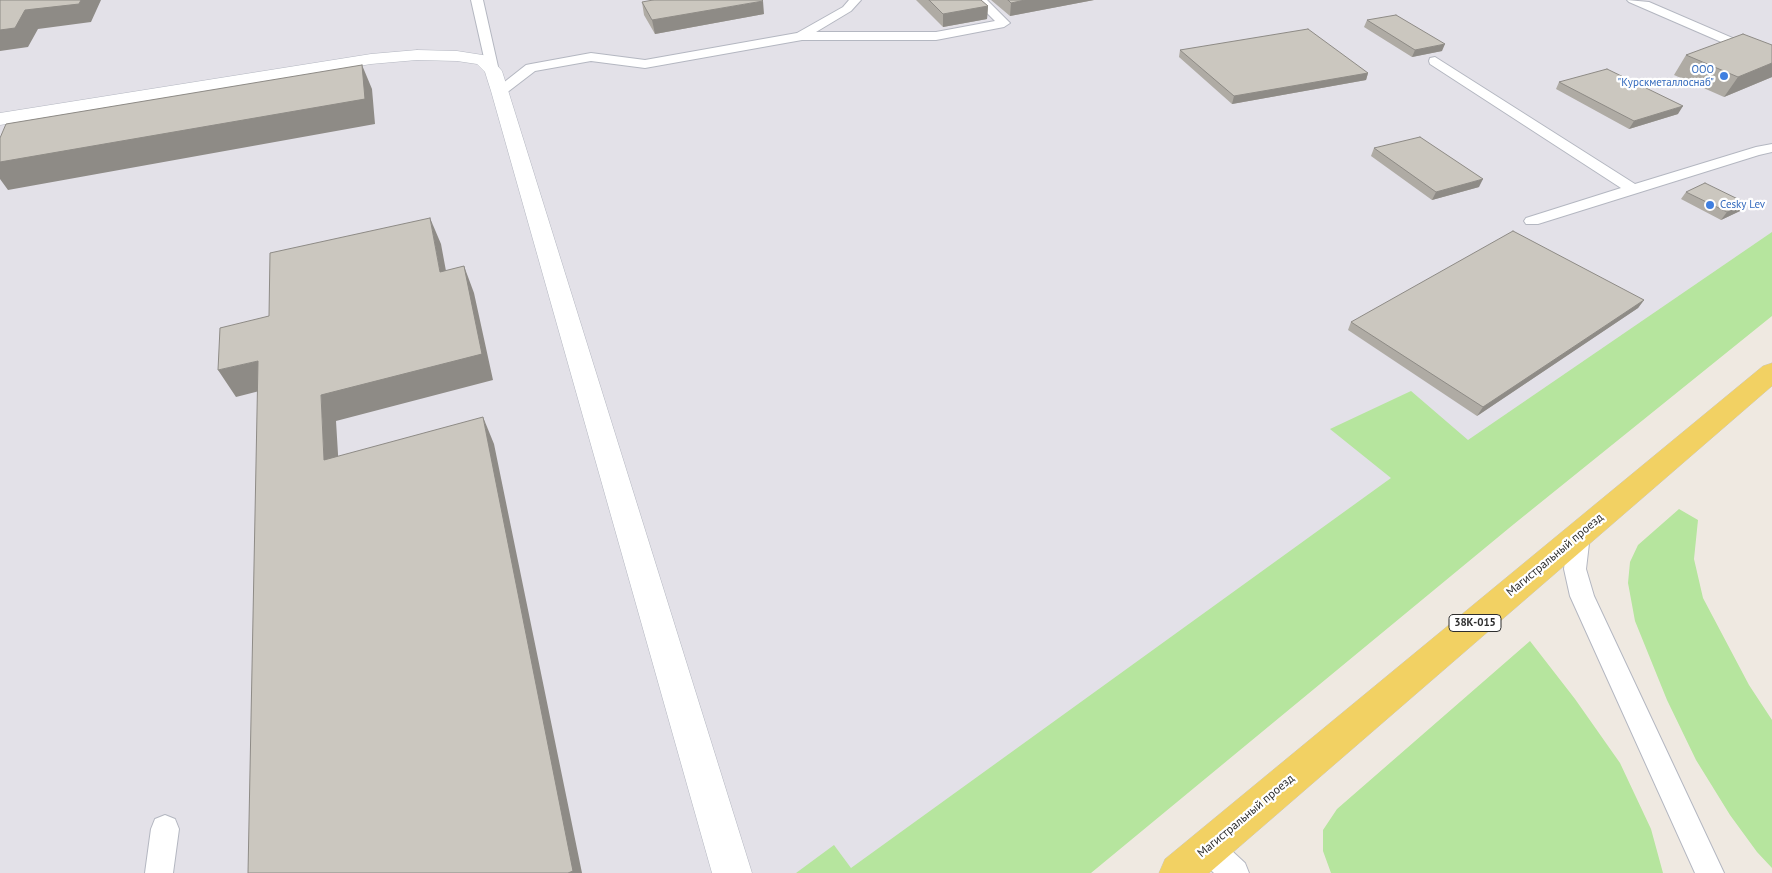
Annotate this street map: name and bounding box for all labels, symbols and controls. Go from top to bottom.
place label: ООО "Курскметаллоснаб" [1617,63,1714,89]
marker: ООО "Курскметаллоснаб" [1718,70,1730,82]
place label: Cesky Lev [1720,198,1765,212]
marker: Cesky Lev [1704,199,1716,211]
street label: Магистральный проезд [1504,510,1606,600]
road number: 38К-015 [1449,614,1501,632]
street label: Магистральный проезд [1195,771,1297,861]

